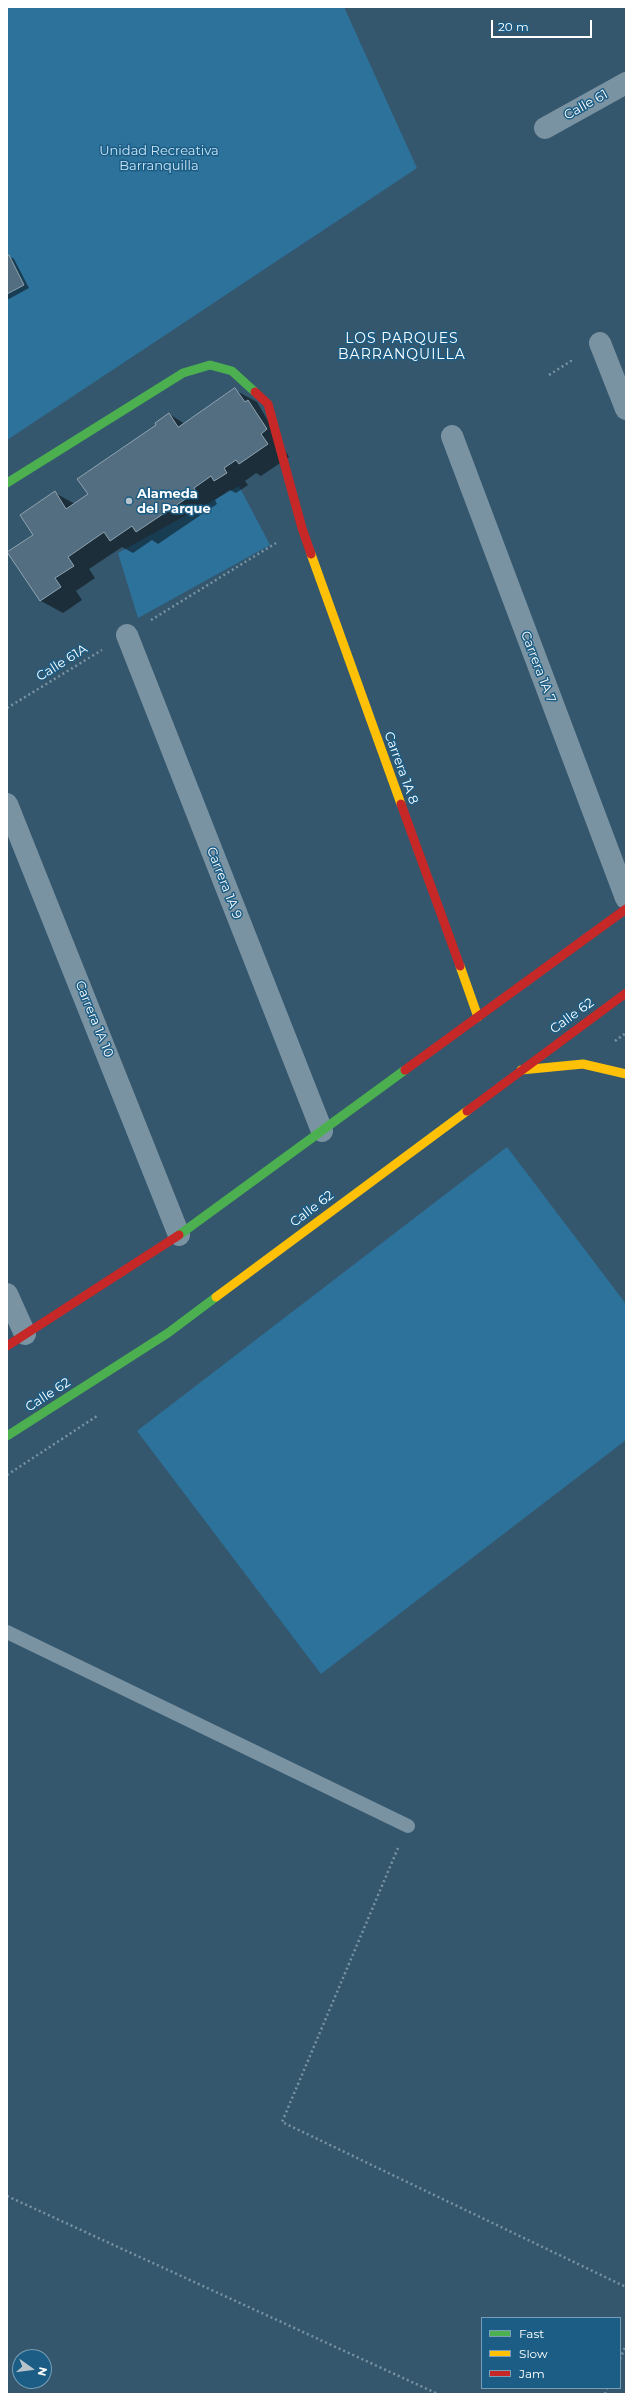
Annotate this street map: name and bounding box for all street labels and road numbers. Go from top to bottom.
street label: Calle 61 [561,87,611,123]
street label: Carrera 1A 7 [517,629,559,705]
street label: Calle 61A [34,641,90,685]
street label: Carrera 1A 8 [381,729,421,807]
street label: Carrera 1A 9 [203,845,245,921]
street label: Carrera 1A 10 [72,978,116,1060]
street label: Calle 62 [547,995,597,1037]
street label: Calle 62 [287,1188,337,1230]
street label: Calle 62 [23,1375,73,1415]

